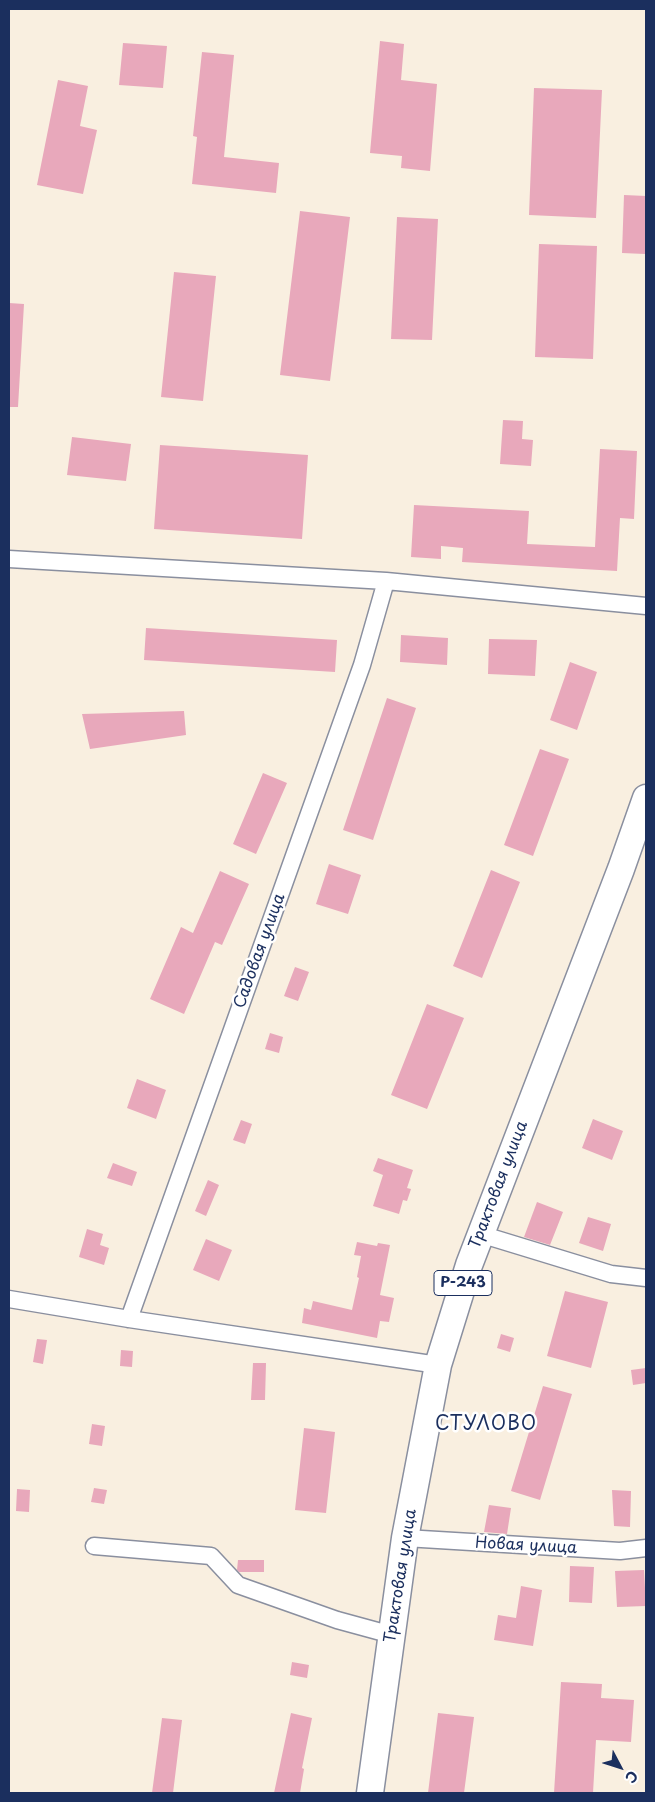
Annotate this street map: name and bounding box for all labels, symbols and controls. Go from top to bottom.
street label: Садовая улица [230,891,290,1011]
street label: Трактовая улица [466,1118,532,1252]
road number: Р-243 [434,1270,492,1296]
district label: СТУЛОВО [434,1414,538,1436]
street label: Трактовая улица [381,1508,421,1644]
street label: Новая улица [474,1534,578,1558]
north arrow [595,1742,645,1792]
text: С [620,1766,643,1788]

